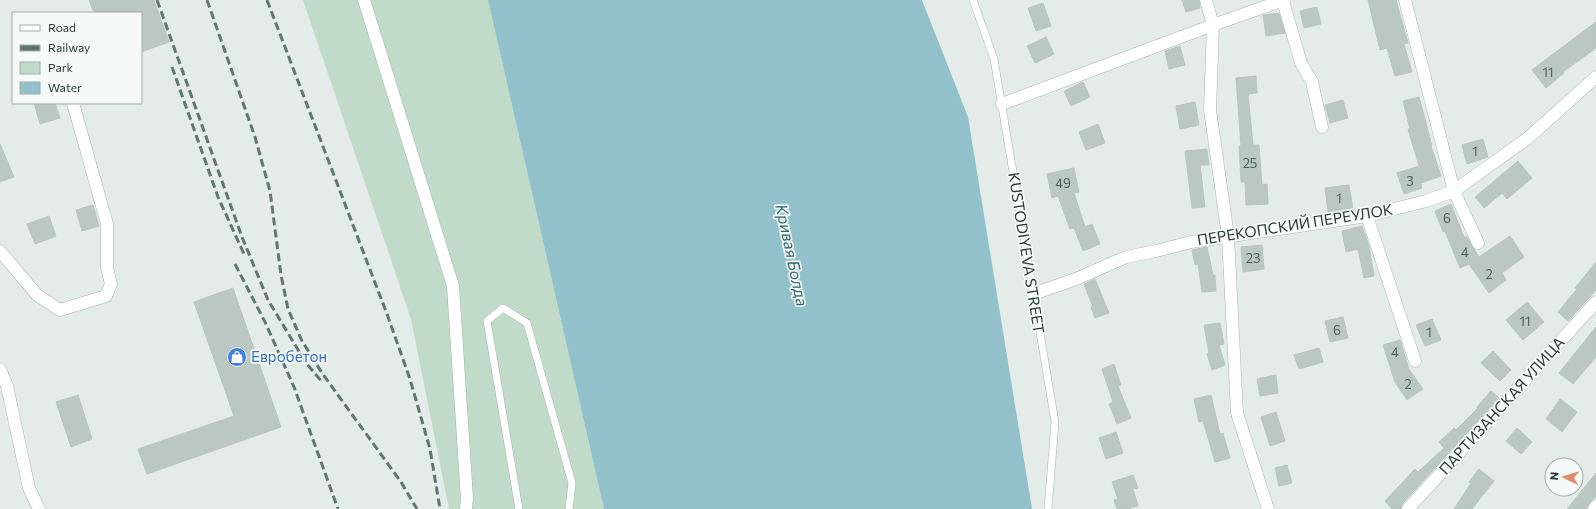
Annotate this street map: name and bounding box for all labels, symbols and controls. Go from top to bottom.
legend [12,12,142,104]
text: Road [48,20,76,34]
text: Railway [48,40,90,54]
text: Park [48,60,74,74]
house number: 11 [1542,64,1554,80]
text: Water [48,80,82,94]
house number: 1 [1472,143,1478,159]
house number: 25 [1243,155,1257,171]
street label: KUSTODIYEVA STREET [1005,171,1049,335]
house number: 3 [1406,173,1414,189]
house number: 49 [1055,175,1071,191]
house number: 1 [1336,190,1342,206]
street label: ПЕРЕКОПСКИЙ ПЕРЕУЛОК [1196,200,1394,248]
water label: Кривая Болда [772,202,813,308]
house number: 6 [1443,210,1451,226]
house number: 4 [1461,244,1469,260]
house number: 23 [1246,250,1260,266]
house number: 2 [1485,266,1493,282]
house number: 11 [1519,313,1531,329]
house number: 6 [1333,322,1341,338]
house number: 1 [1426,324,1432,340]
street label: ПАРТИЗАНСКАЯ УЛИЦА [1435,333,1568,478]
house number: 4 [1391,344,1399,360]
shop icon: Евробетон [226,346,248,368]
place label: Евробетон [251,347,327,365]
house number: 2 [1404,376,1412,392]
north arrow [1544,457,1584,497]
text: N [1547,471,1560,481]

